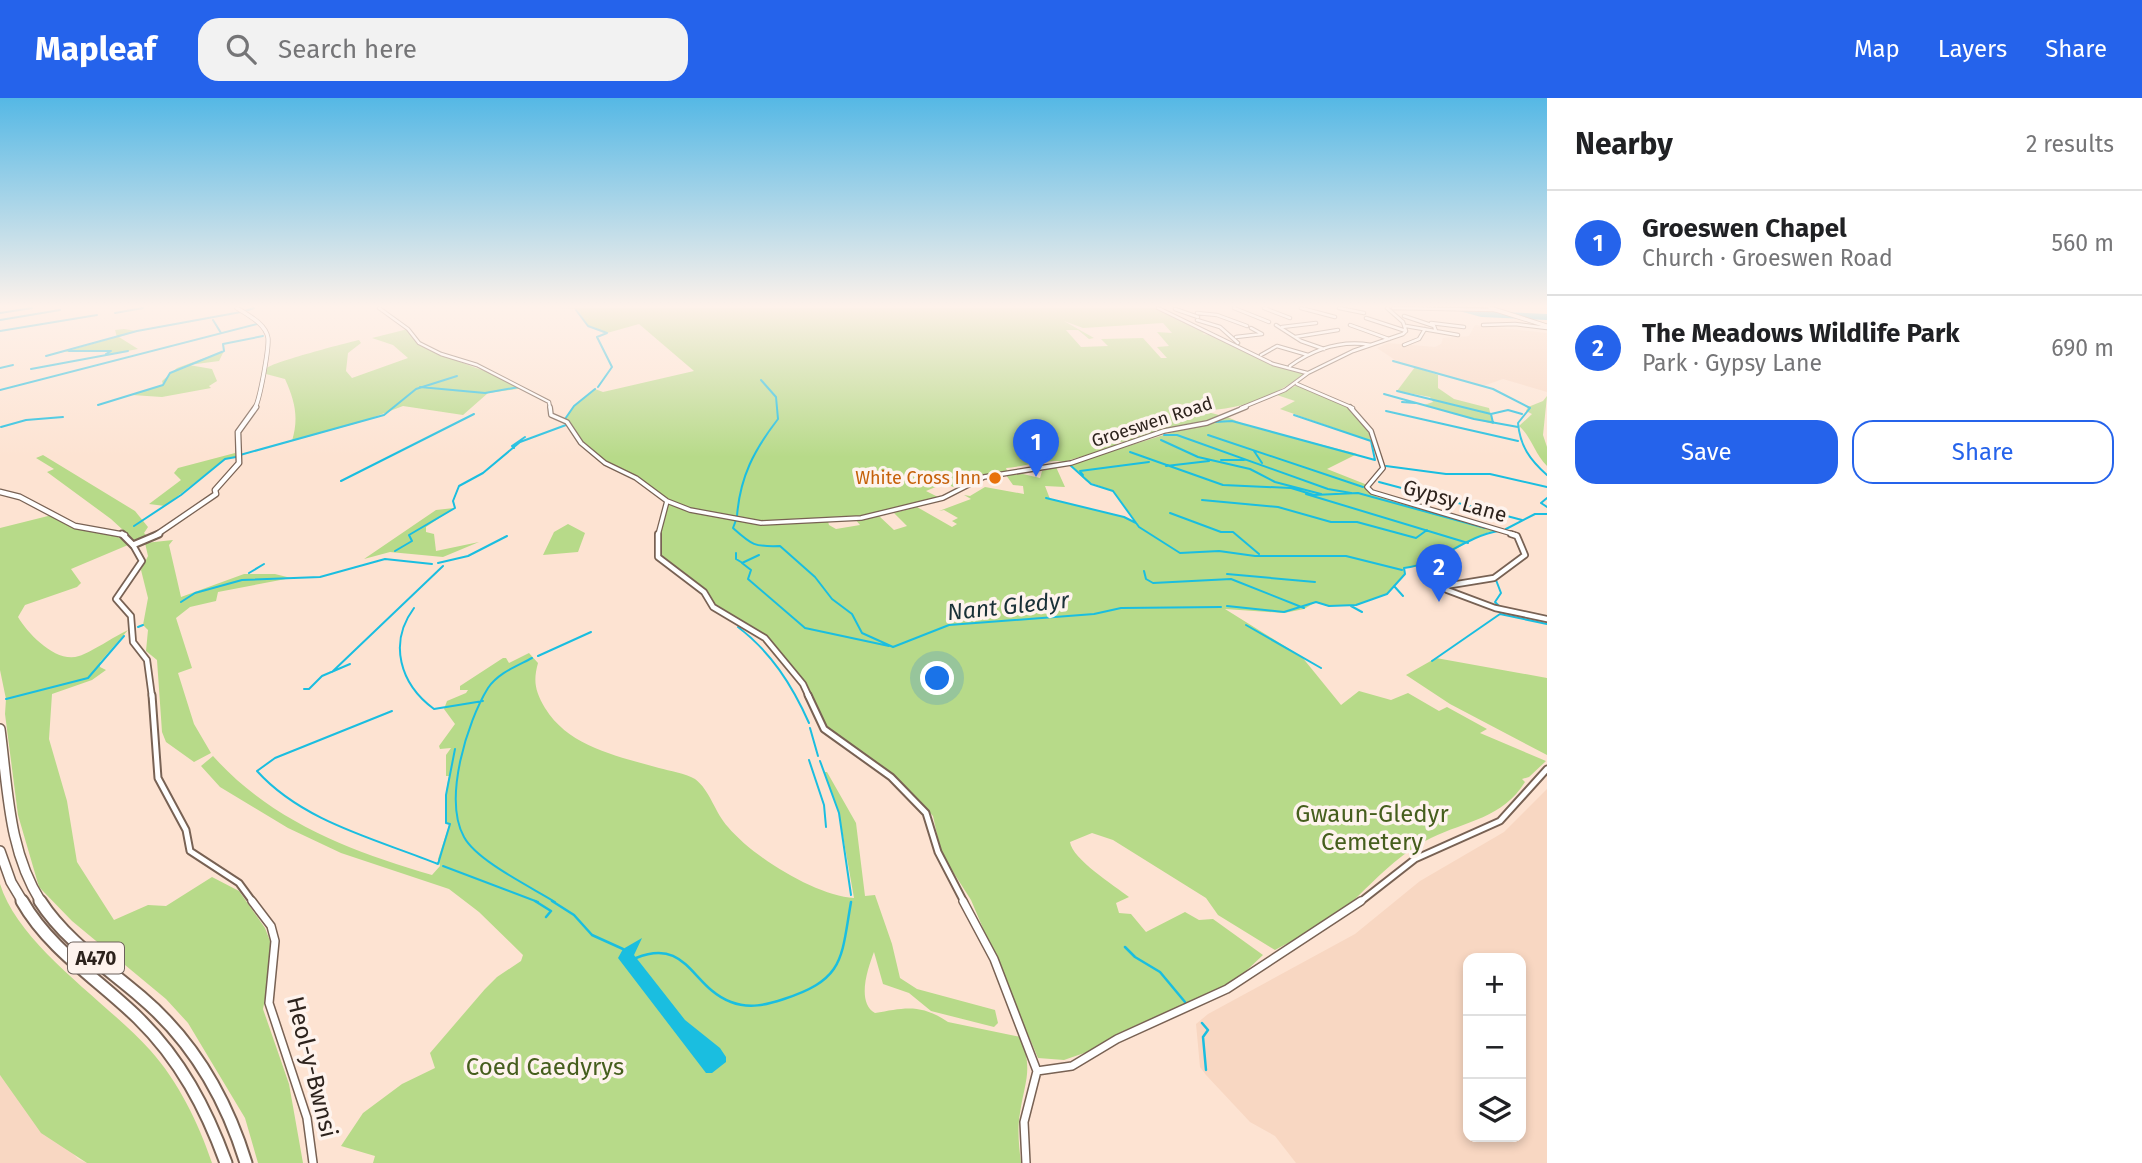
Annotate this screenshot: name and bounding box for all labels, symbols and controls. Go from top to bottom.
search box [198,18,688,81]
text: Mapleaf [35,29,156,69]
icon: search [222,30,260,68]
text: Search here [278,34,417,65]
text: Map [1854,35,1900,63]
text: Layers [1938,35,2007,63]
text: Share [2045,35,2107,63]
text: Nearby [1575,126,1673,162]
text: 2 results [2026,130,2114,158]
text: Groeswen Chapel [1642,213,1847,244]
text: 1 [1593,229,1603,257]
text: 560 m [2052,229,2114,257]
text: Church · Groeswen Road [1642,244,1893,272]
text: The Meadows Wildlife Park [1642,318,1960,349]
text: 2 [1592,334,1604,362]
text: 690 m [2051,334,2114,362]
text: Park · Gypsy Lane [1642,349,1822,377]
street label: Groeswen Road [1089,392,1215,452]
pin: 1 [1013,419,1059,477]
button: Save [1575,420,1838,484]
button: Share [1852,420,2114,484]
place label: White Cross Inn [855,467,981,489]
marker: White Cross Inn [987,470,1003,486]
street label: Gypsy Lane [1400,474,1510,528]
pin: 2 [1416,544,1462,602]
water label: Nant Gledyr [946,586,1071,626]
your location [920,661,954,695]
park label: Gwaun-Gledyr Cemetery [1295,800,1449,856]
road number: A470 [68,943,124,974]
map controls [1463,953,1526,1142]
button: + [1463,953,1526,1016]
street label: Heol-y-Bwnsi [281,993,343,1141]
button: − [1463,1016,1526,1079]
park label: Coed Caedyrys [466,1053,624,1081]
button: layers [1463,1079,1526,1142]

